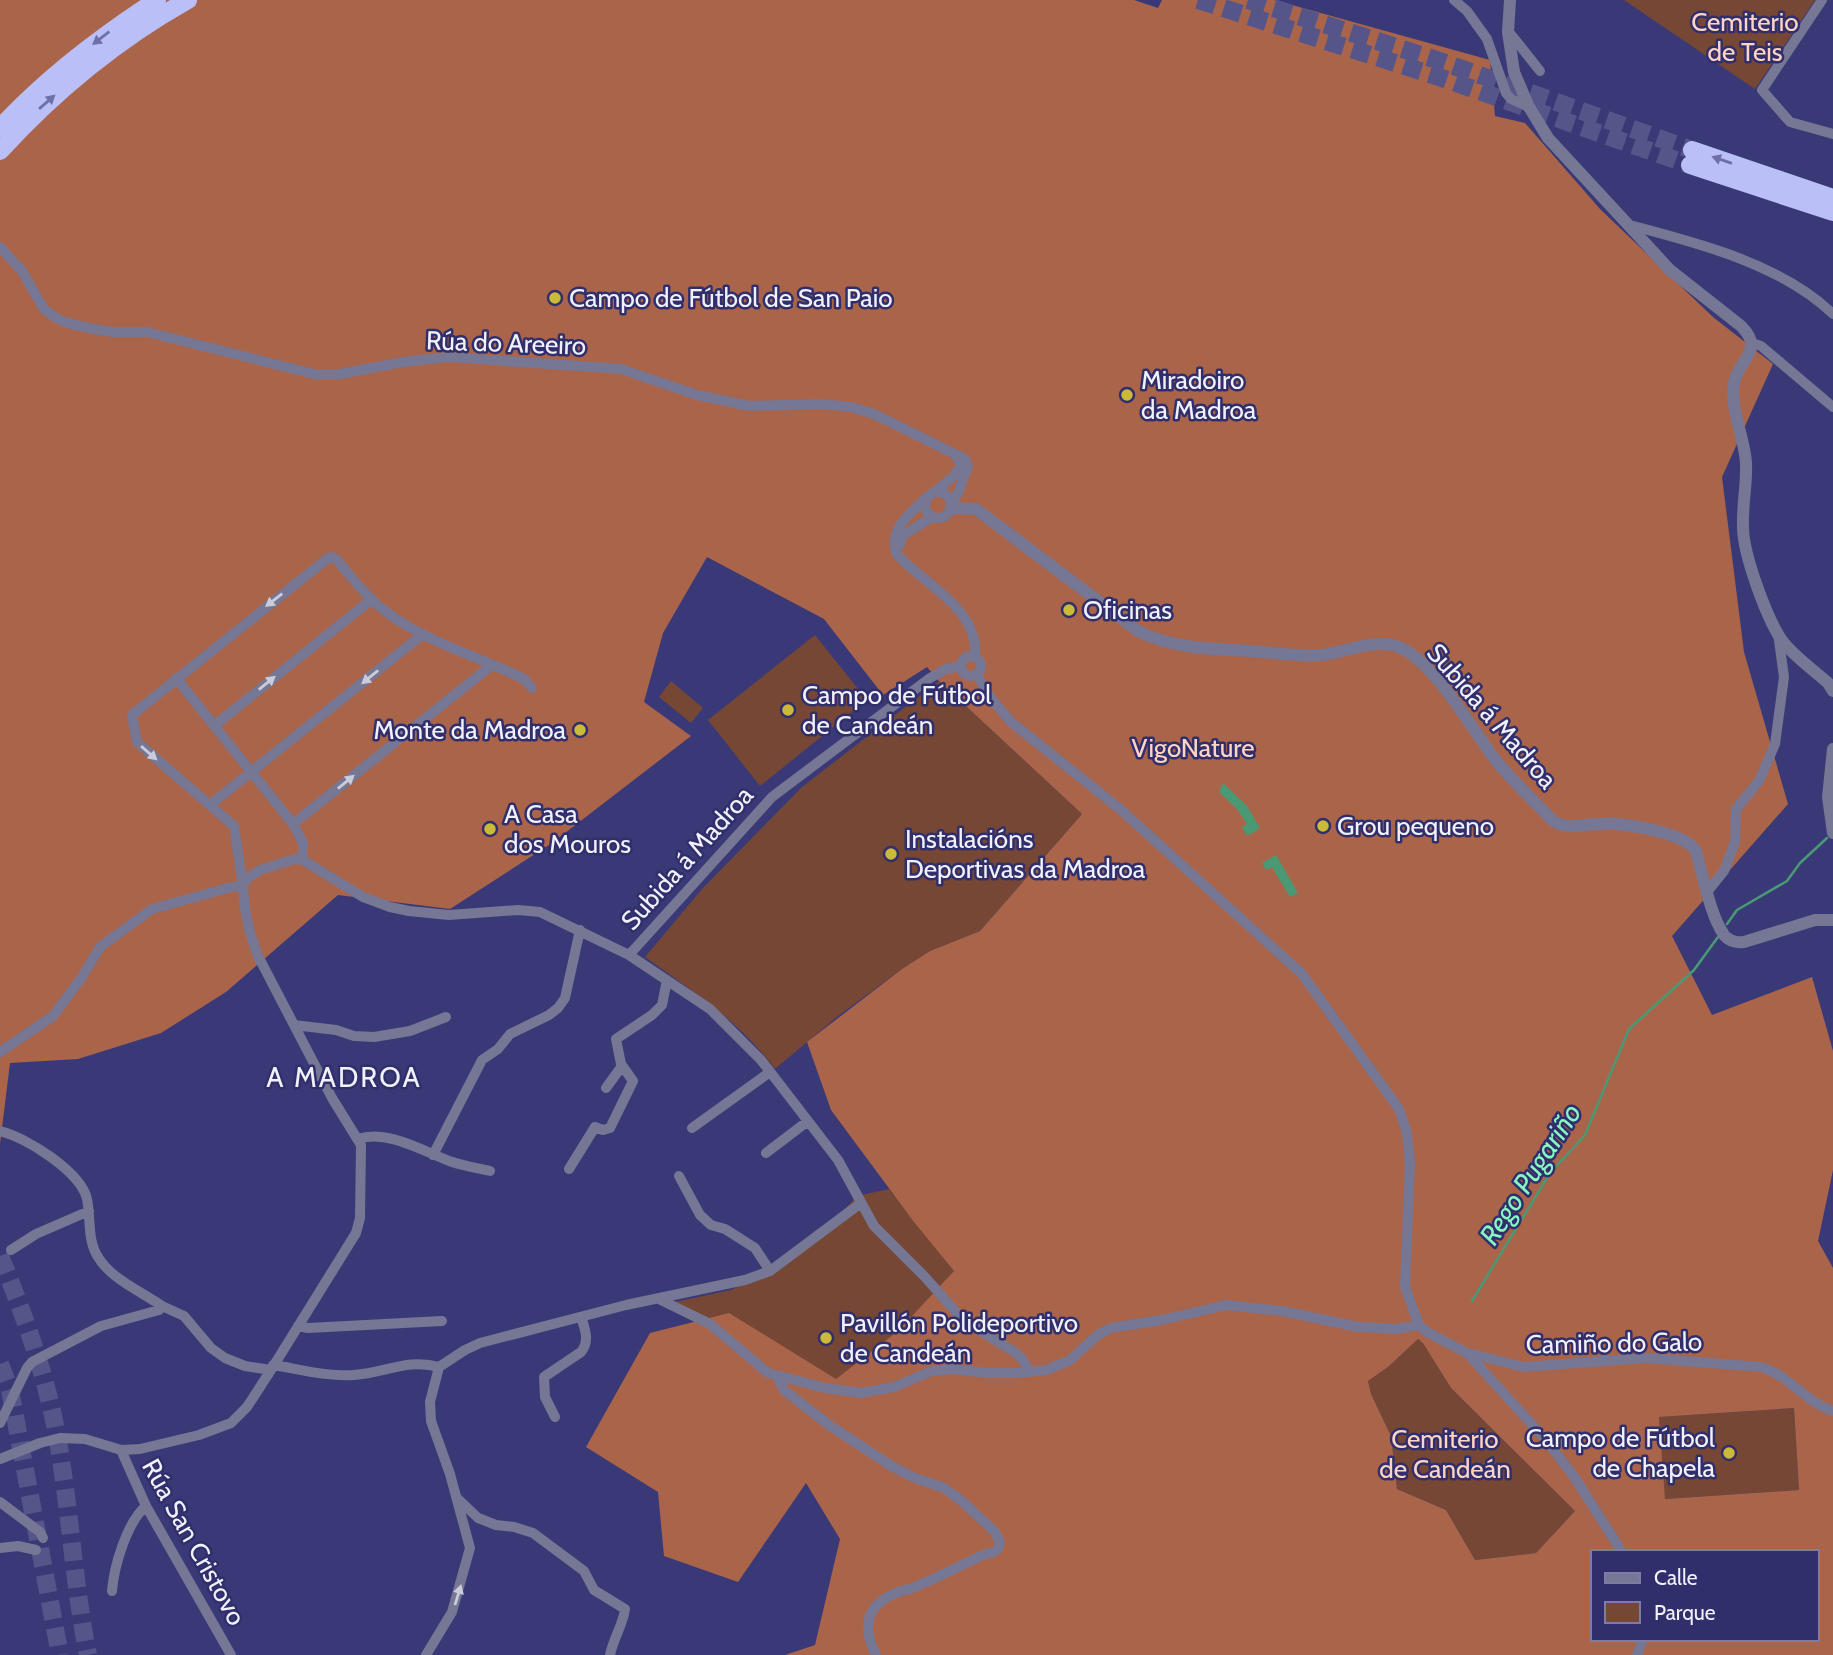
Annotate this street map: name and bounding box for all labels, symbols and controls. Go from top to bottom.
park label: Cemiterio de Teis [1691,6,1799,68]
one-way arrow [92,31,110,46]
one-way arrow [39,95,56,110]
one-way arrow [1711,155,1732,165]
place label: Campo de Fútbol de San Paio [569,282,893,314]
marker: Campo de Fútbol de San Paio [547,290,563,306]
street label: Rúa do Areeiro [425,324,587,362]
place label: Miradoiro da Madroa [1141,364,1257,426]
marker: Miradoiro da Madroa [1119,387,1135,403]
one-way arrow [266,593,284,608]
place label: Oficinas [1083,594,1172,626]
marker: Oficinas [1061,602,1077,618]
street label: Subida á Madroa [1420,637,1564,796]
one-way arrow [362,669,379,684]
one-way arrow [258,676,276,691]
place label: Campo de Fútbol de Candeán [802,679,991,741]
marker: Campo de Fútbol de Candeán [780,702,796,718]
place label: Monte da Madroa [373,714,567,746]
marker: Monte da Madroa [572,722,588,738]
park label: VigoNature [1131,732,1255,764]
one-way arrow [141,745,158,760]
one-way arrow [337,774,355,789]
street label: Subida á Madroa [614,779,760,936]
place label: A Casa dos Mouros [504,798,631,860]
place label: Grou pequeno [1337,810,1494,842]
marker: Grou pequeno [1315,818,1331,834]
marker: A Casa dos Mouros [482,821,498,837]
place label: Instalacións Deportivas da Madroa [905,823,1146,885]
marker: Instalacións Deportivas da Madroa [883,846,899,862]
district label: A MADROA [266,1060,422,1094]
water label: Rego Pugariño [1472,1097,1588,1251]
place label: Pavillón Polideportivo de Candeán [840,1307,1078,1369]
street label: Camiño do Galo [1526,1325,1702,1361]
marker: Pavillón Polideportivo de Candeán [818,1330,834,1346]
place label: Campo de Fútbol de Chapela [1526,1422,1716,1484]
park label: Cemiterio de Candeán [1379,1423,1511,1485]
marker: Campo de Fútbol de Chapela [1721,1445,1737,1461]
street label: Rúa San Cristovo [135,1453,253,1631]
legend [1591,1550,1819,1641]
text: Calle [1654,1565,1698,1590]
one-way arrow [453,1584,463,1605]
text: Parque [1654,1600,1716,1625]

